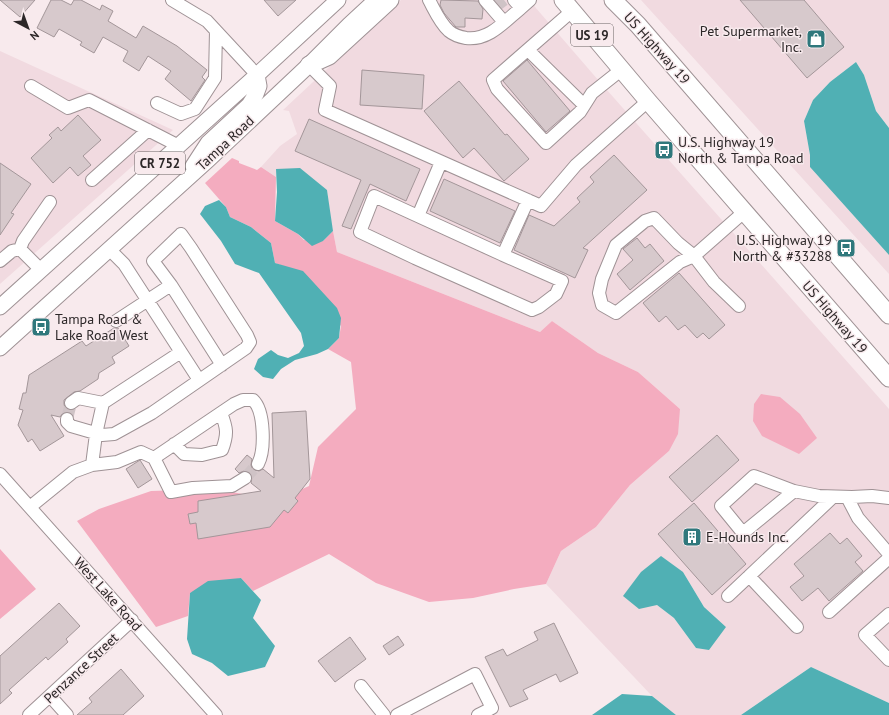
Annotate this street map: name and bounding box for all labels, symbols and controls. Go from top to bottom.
north arrow [8,8,48,48]
street label: US Highway 19 [620,8,694,88]
place label: Pet Supermarket, Inc. [700,22,802,56]
road number: US 19 [571,24,613,46]
text: N [27,28,42,43]
shop icon: Pet Supermarket, Inc. [805,28,827,50]
street label: Tampa Road [192,112,258,174]
place label: U.S. Highway 19 North & Tampa Road [678,133,803,167]
bus stop icon: U.S. Highway 19 North & Tampa Road [653,139,675,161]
road number: CR 752 [135,152,185,174]
place label: U.S. Highway 19 North & #33288 [733,231,832,265]
bus stop icon: U.S. Highway 19 North & #33288 [835,237,857,259]
street label: US Highway 19 [798,277,872,357]
place label: Tampa Road & Lake Road West [55,310,148,344]
bus stop icon: Tampa Road & Lake Road West [30,316,52,338]
building icon: E-Hounds Inc. [681,526,703,548]
place label: E-Hounds Inc. [706,528,789,546]
street label: West Lake Road [70,553,146,635]
street label: Penzance Street [40,629,122,707]

